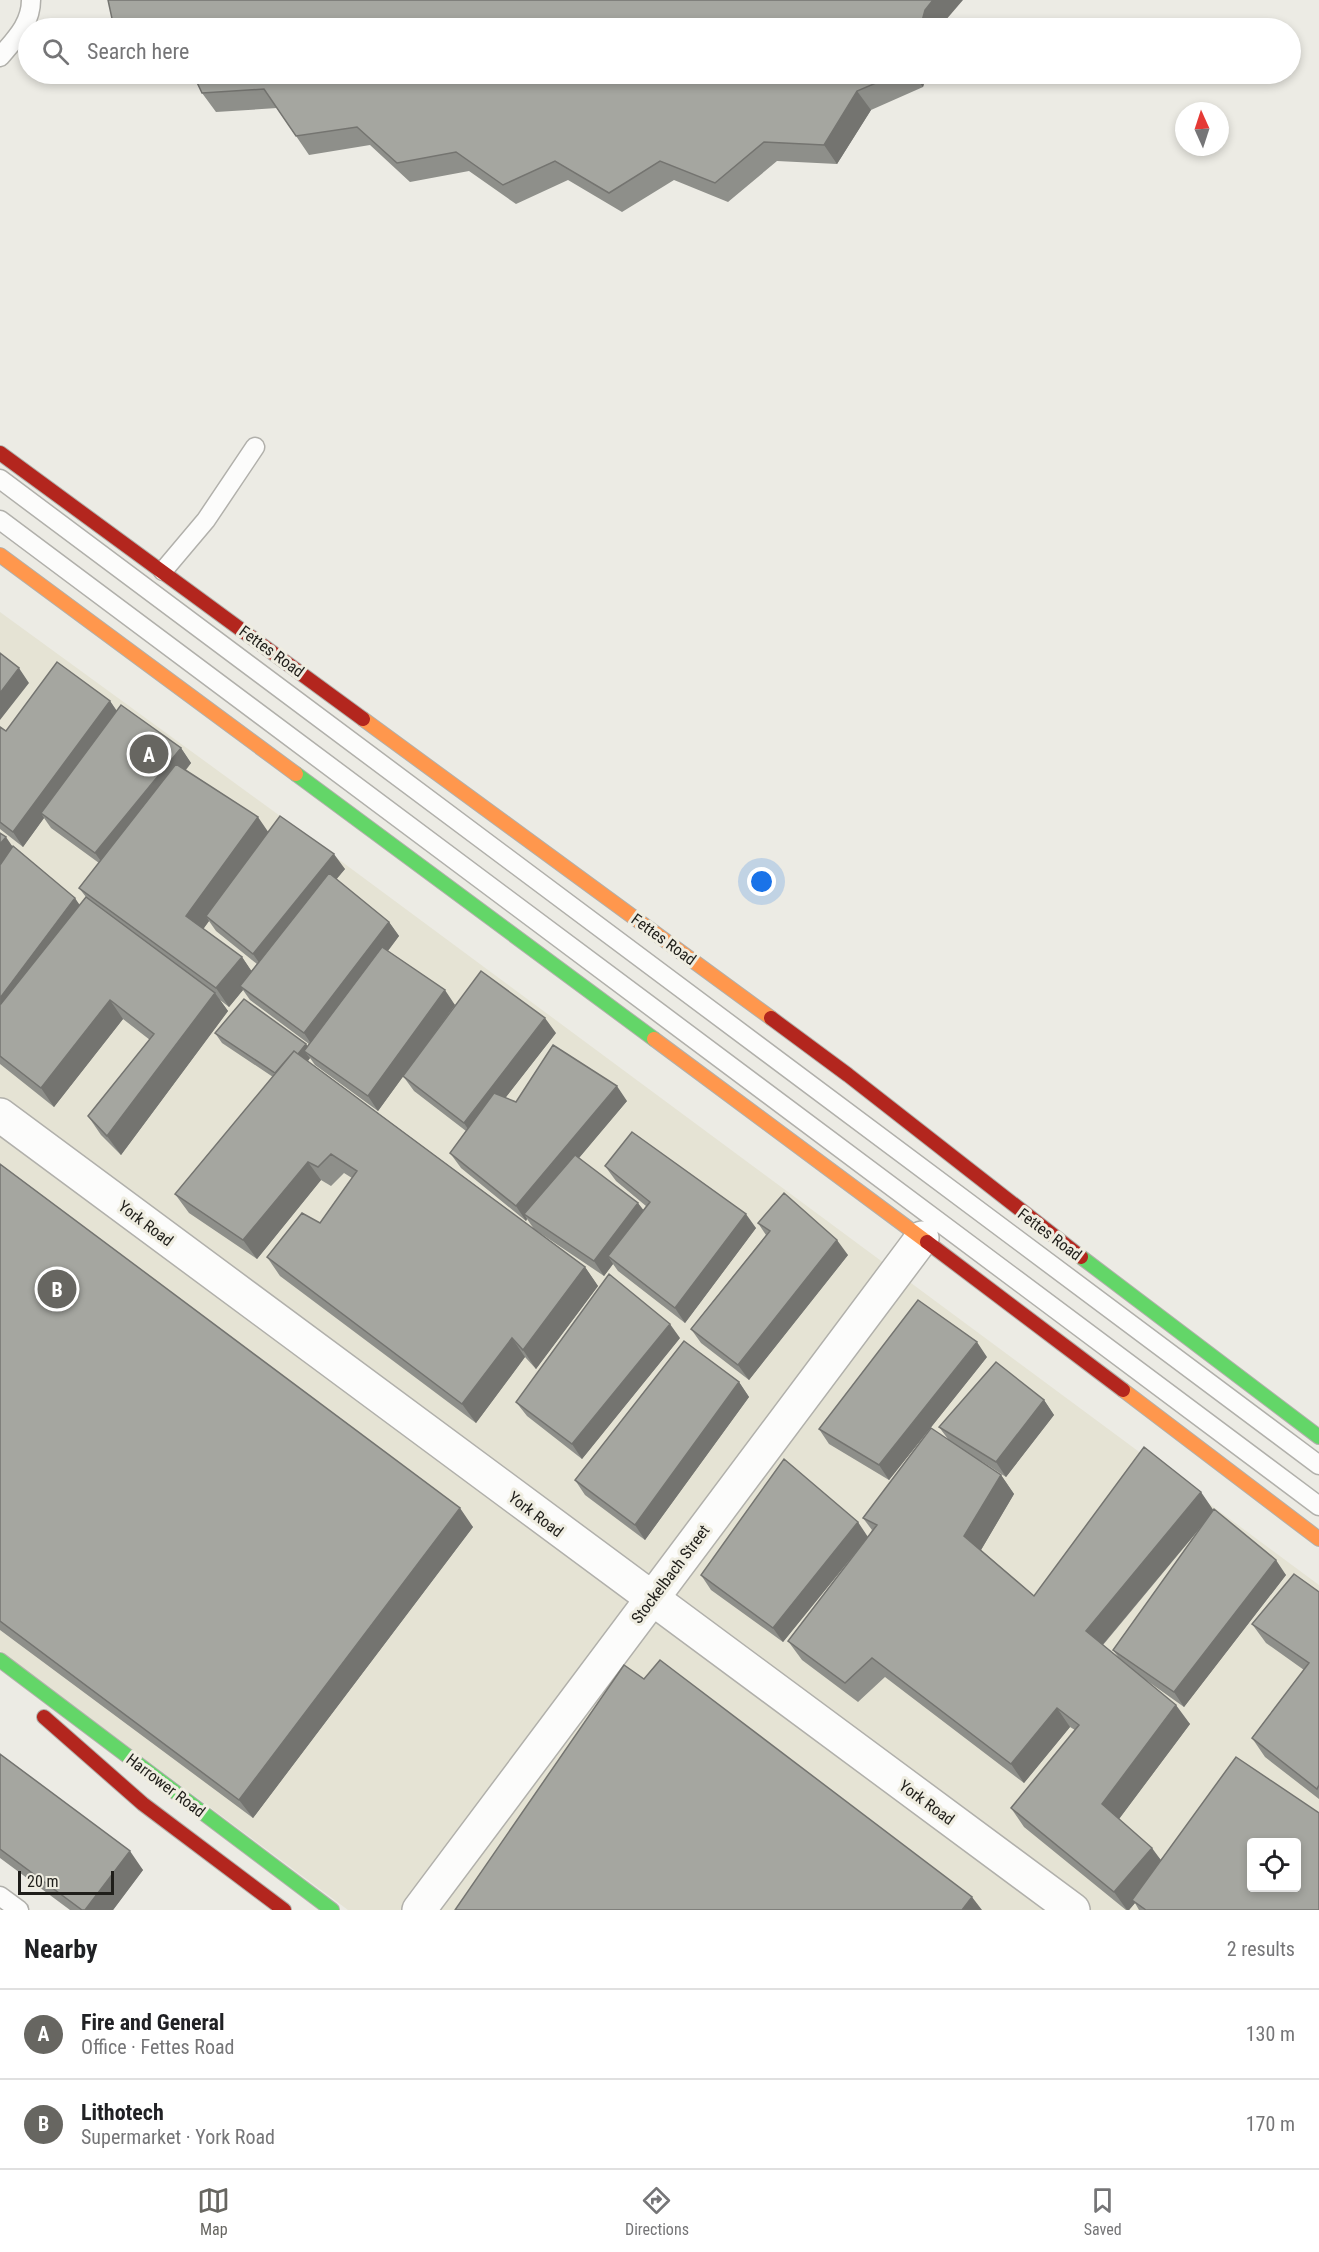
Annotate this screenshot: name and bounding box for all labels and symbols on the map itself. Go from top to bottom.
north arrow [1175,102,1229,156]
street label: Fettes Road [236,622,308,681]
pin: A [130,732,168,777]
your location [747,867,776,896]
street label: Fettes Road [628,910,700,969]
street label: York Road [115,1197,177,1250]
street label: Fettes Road [1014,1204,1085,1265]
pin: B [38,1266,76,1312]
street label: York Road [505,1488,567,1541]
street label: Stockelbach Street [627,1521,714,1627]
street label: Harrower Road [123,1750,209,1821]
street label: York Road [895,1776,958,1829]
scale bar [18,1868,114,1896]

